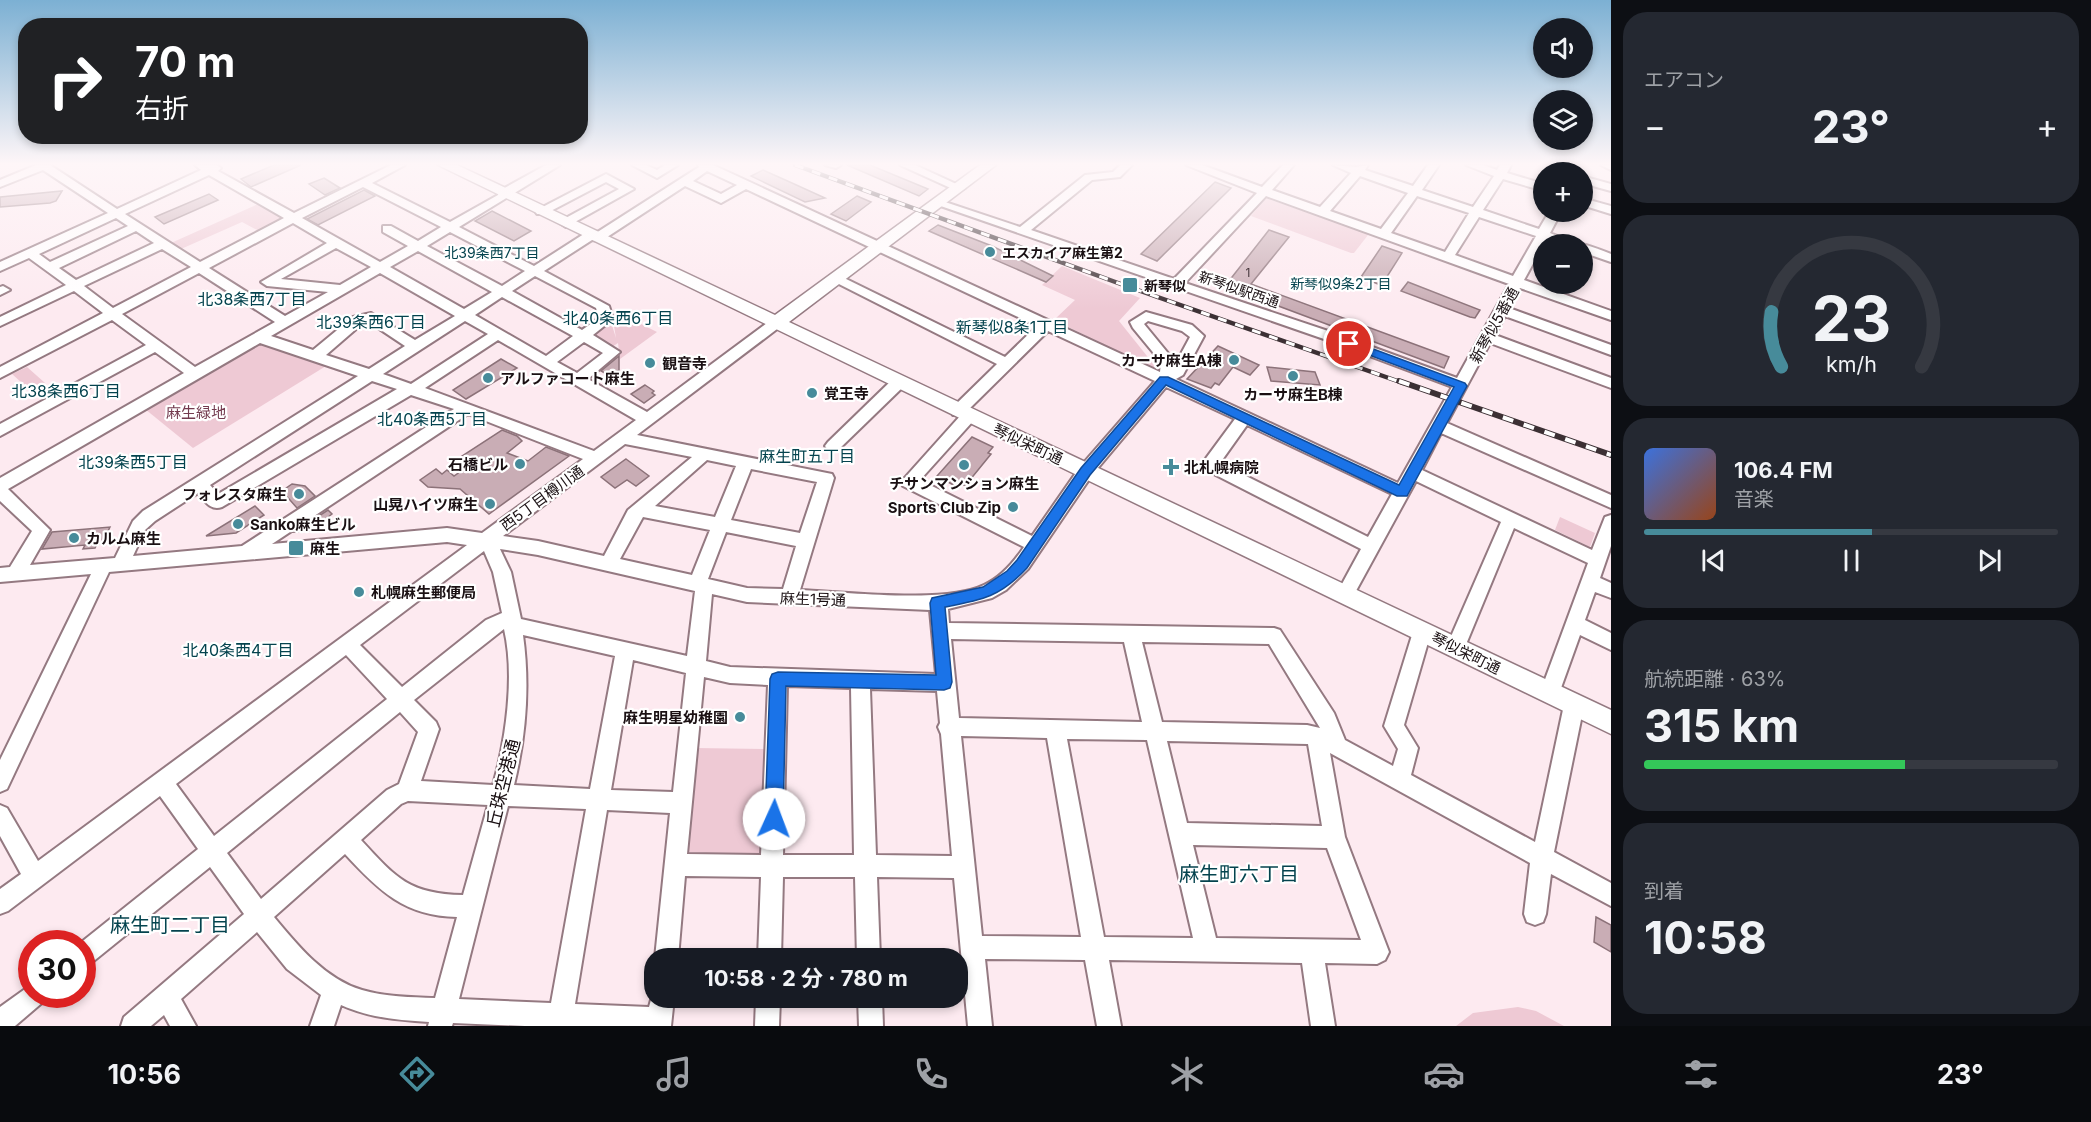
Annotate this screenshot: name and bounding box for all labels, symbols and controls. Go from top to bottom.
map controls [1533,18,1593,294]
button: sound [1533,18,1593,78]
text: 70 m [135,36,235,87]
icon: right [36,42,114,120]
text: エアコン [1644,68,1724,92]
button: layers [1533,90,1593,150]
text: 右折 [135,92,189,125]
text: 23° [1812,99,1890,154]
text: − [1644,106,1666,146]
text: + [2036,106,2058,146]
button: + [1533,162,1593,222]
button: − [1533,234,1593,294]
district label: 北39条西7丁目 [444,244,540,261]
place label: エスカイア麻生第2 [1002,244,1123,261]
marker: エスカイア麻生第2 [983,245,997,259]
house number: 1 [1246,265,1250,280]
street label: 新琴似駅西通 [1197,267,1281,311]
district label: 新琴似9条2丁目 [1290,275,1392,292]
marker: 新琴似 [1121,276,1139,294]
place label: 新琴似 [1144,277,1186,294]
text: 23 [1811,281,1891,356]
street label: 新琴似5番通 [1465,284,1523,366]
district label: 北38条西7丁目 [198,289,306,309]
district label: 北40条西6丁目 [563,308,673,328]
district label: 北39条西6丁目 [316,312,426,332]
district label: 新琴似8条1丁目 [956,317,1068,337]
pin [1323,318,1374,369]
icon: arrive [1332,327,1365,360]
place label: カーサ麻生A棟 [1121,351,1222,370]
text: km/h [1826,352,1876,378]
marker: カーサ麻生A棟 [1227,353,1241,367]
place label: 観音寺 [662,354,707,373]
marker: 観音寺 [643,356,657,370]
place label: アルファコート麻生 [500,369,635,388]
marker: カーサ麻生B棟 [1286,369,1300,383]
marker: アルファコート麻生 [481,371,495,385]
district label: 北38条西6丁目 [11,381,121,401]
place label: 覚王寺 [824,384,869,403]
place label: カーサ麻生B棟 [1243,385,1343,404]
marker: 覚王寺 [805,386,819,400]
park label: 麻生緑地 [166,403,226,422]
district label: 北40条西5丁目 [377,409,487,429]
street label: 琴似栄町通 [990,420,1066,468]
district label: 麻生町五丁目 [759,446,855,466]
district label: 北39条西5丁目 [78,452,188,472]
place label: 石橋ビル [448,455,508,474]
marker: 石橋ビル [513,457,527,471]
text: 106.4 FM [1734,457,1833,483]
marker: チサンマンション麻生 [957,458,971,472]
marker: 北札幌病院 [1162,458,1180,476]
place label: 北札幌病院 [1184,458,1259,477]
street label: 西5丁目樽川通 [496,461,588,535]
place label: チサンマンション麻生 [889,474,1039,493]
place label: フォレスタ麻生 [182,485,287,504]
marker: フォレスタ麻生 [292,487,306,501]
text: 音楽 [1734,487,1774,511]
place label: 山晃ハイツ麻生 [373,495,478,514]
marker: 山晃ハイツ麻生 [483,497,497,511]
place label: Sports Club Zip [888,498,1001,517]
marker: Sports Club Zip [1006,500,1020,514]
place label: Sanko麻生ビル [250,515,355,534]
marker: Sanko麻生ビル [231,517,245,531]
place label: カルム麻生 [86,529,161,548]
marker: カルム麻生 [67,531,81,545]
marker: 麻生 [287,539,305,557]
place label: 麻生 [310,539,340,558]
icon: previous [1697,544,1730,577]
icon: pause [1835,544,1868,577]
icon: next [1973,544,2006,577]
place label: 札幌麻生郵便局 [371,583,476,602]
marker: 札幌麻生郵便局 [352,585,366,599]
street label: 麻生1号通 [780,588,846,610]
street label: 琴似栄町通 [1428,628,1504,678]
district label: 北40条西4丁目 [183,640,293,660]
text: 航続距離 · 63% [1644,667,1785,691]
text: 315 km [1644,698,1799,753]
place label: 麻生明星幼稚園 [623,708,728,727]
marker: 麻生明星幼稚園 [733,710,747,724]
street label: 丘珠空港通 [482,737,524,829]
position arrow [742,787,806,851]
district label: 麻生町六丁目 [1179,862,1299,886]
text: 到着 [1644,879,1684,903]
text: 10:58 [1644,910,1767,965]
district label: 麻生町二丁目 [110,913,230,937]
speed limit sign: 30 [18,930,96,1008]
text: 10:58 · 2 分 · 780 m [704,965,908,991]
icon: directions [396,1053,438,1095]
icon: music [653,1053,695,1095]
icon: phone [910,1053,952,1095]
icon: climate [1166,1053,1208,1095]
icon: car [1423,1053,1465,1095]
icon: filters [1680,1053,1722,1095]
text: 10:56 [107,1058,181,1091]
text: 23° [1937,1058,1984,1091]

